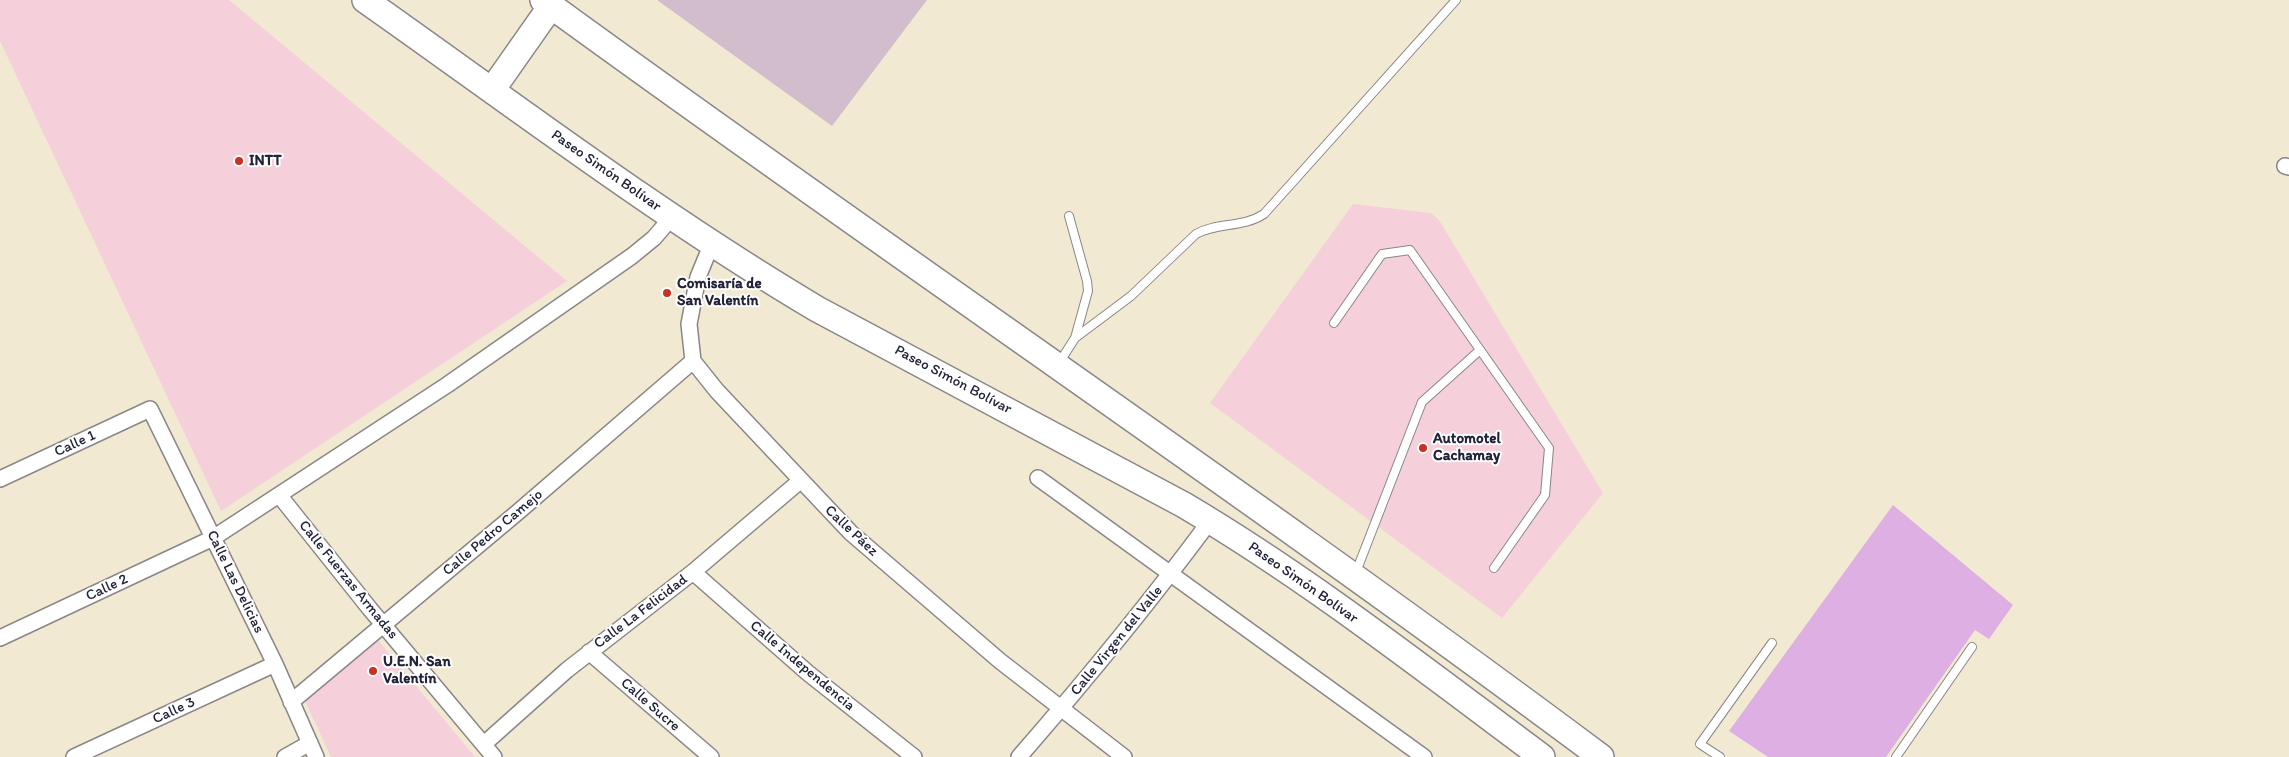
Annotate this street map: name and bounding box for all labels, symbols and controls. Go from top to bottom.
street label: Paseo Simón Bolívar [547,126,665,216]
place label: INTT [249,152,282,170]
marker: INTT [233,155,245,167]
place label: Comisaría de San Valentín [677,275,762,310]
marker: Comisaría de San Valentín [661,287,673,299]
street label: Paseo Simón Bolívar [891,341,1015,419]
street label: Calle 1 [52,427,98,461]
place label: Automotel Cachamay [1433,430,1501,465]
marker: Automotel Cachamay [1417,442,1429,454]
street label: Calle Pedro Camejo [439,486,547,580]
street label: Calle Páez [821,502,881,560]
street label: Calle Fuerzas Armadas [295,517,401,643]
street label: Calle Las Delicias [202,528,268,636]
street label: Paseo Simón Bolívar [1244,538,1362,628]
street label: Calle 2 [83,570,131,606]
street label: Calle La Felicidad [591,571,691,653]
street label: Calle Virgen del Valle [1067,582,1167,700]
street label: Calle Independencia [746,617,858,715]
place label: U.E.N. San Valentín [383,653,451,688]
marker: U.E.N. San Valentín [367,665,379,677]
street label: Calle Sucre [617,674,683,736]
street label: Calle 3 [150,693,198,729]

